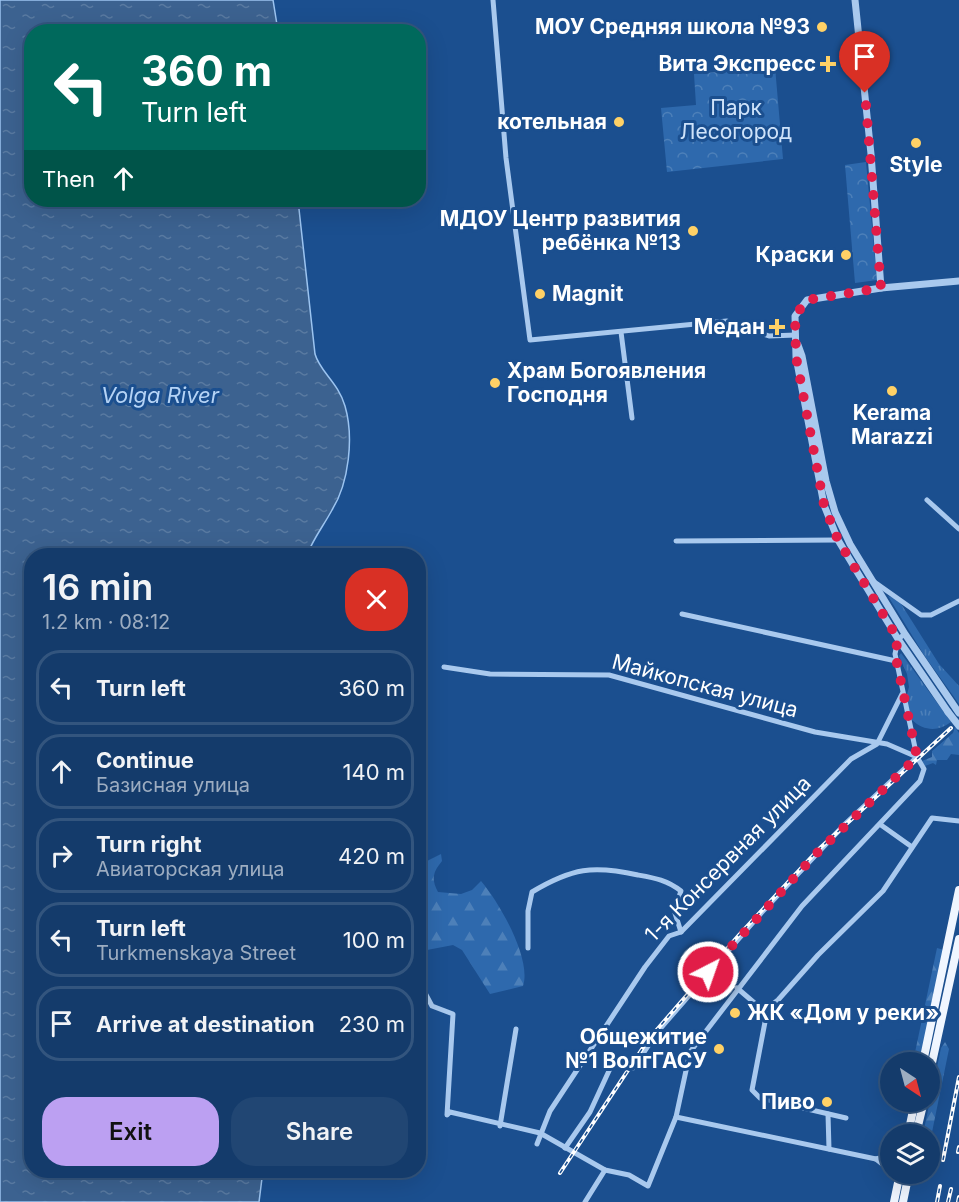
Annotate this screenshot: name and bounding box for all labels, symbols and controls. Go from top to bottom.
place label: МОУ Средняя школа №93 [535,14,810,39]
marker: МОУ Средняя школа №93 [815,20,829,34]
pin [839,31,890,93]
icon: arrive [848,40,881,73]
text: 360 m [141,45,272,96]
icon: left [42,48,120,126]
place label: Вита Экспресс [658,51,816,76]
marker: Вита Экспресс [821,57,835,71]
park label: Парк Лесогород [680,95,792,144]
text: Turn left [141,96,247,129]
place label: котельная [497,109,607,134]
marker: котельная [612,115,626,129]
marker: Style [909,136,923,150]
place label: Style [890,152,942,177]
icon: ahead [107,162,140,195]
text: Then [42,166,95,192]
place label: МДОУ Центр развития ребёнка №13 [440,206,681,255]
marker: МДОУ Центр развития ребёнка №13 [686,224,700,238]
place label: Краски [756,242,834,267]
marker: Краски [839,248,853,262]
place label: Magnit [552,281,624,306]
marker: Magnit [533,287,547,301]
place label: Медан [694,314,765,339]
marker: Медан [770,320,784,334]
place label: Храм Богоявления Господня [507,358,706,407]
marker: Храм Богоявления Господня [488,376,502,390]
water label: Volga River [101,382,220,408]
marker: Kerama Marazzi [885,384,899,398]
place label: Kerama Marazzi [851,400,933,449]
text: 16 min [42,565,153,609]
button: close [345,568,408,631]
text: 1.2 km · 08:12 [42,610,170,634]
street label: Майкопская улица [609,649,801,722]
icon: left [45,671,78,704]
text: Turn left [96,675,186,701]
text: 360 m [338,675,405,701]
text: Continue [96,747,194,773]
icon: ahead [45,755,78,788]
text: 140 m [343,759,405,785]
street label: 1-я Консервная улица [639,770,816,947]
text: Базисная улица [96,773,250,797]
text: Turn right [96,831,202,857]
icon: right [45,839,78,872]
text: 420 m [338,843,405,869]
text: Авиаторская улица [96,857,284,881]
text: Turn left [96,915,186,941]
icon: left [45,923,78,956]
text: 100 m [343,927,405,953]
position arrow [676,940,740,1004]
text: Turkmenskaya Street [96,941,296,965]
place label: ЖК «Дом у реки» [747,1000,939,1025]
marker: ЖК «Дом у реки» [728,1006,742,1020]
icon: arrive [45,1007,78,1040]
text: Arrive at destination [96,1011,315,1037]
text: 230 m [339,1011,405,1037]
place label: Общежитие №1 ВолгГАСУ [565,1024,707,1073]
marker: Общежитие №1 ВолгГАСУ [712,1042,726,1056]
north arrow [880,1052,940,1112]
map controls [880,1052,940,1184]
place label: Пиво [761,1089,815,1114]
marker: Пиво [820,1095,834,1109]
button: Exit [42,1097,219,1166]
button: Share [231,1097,408,1166]
button: layers [880,1124,940,1184]

